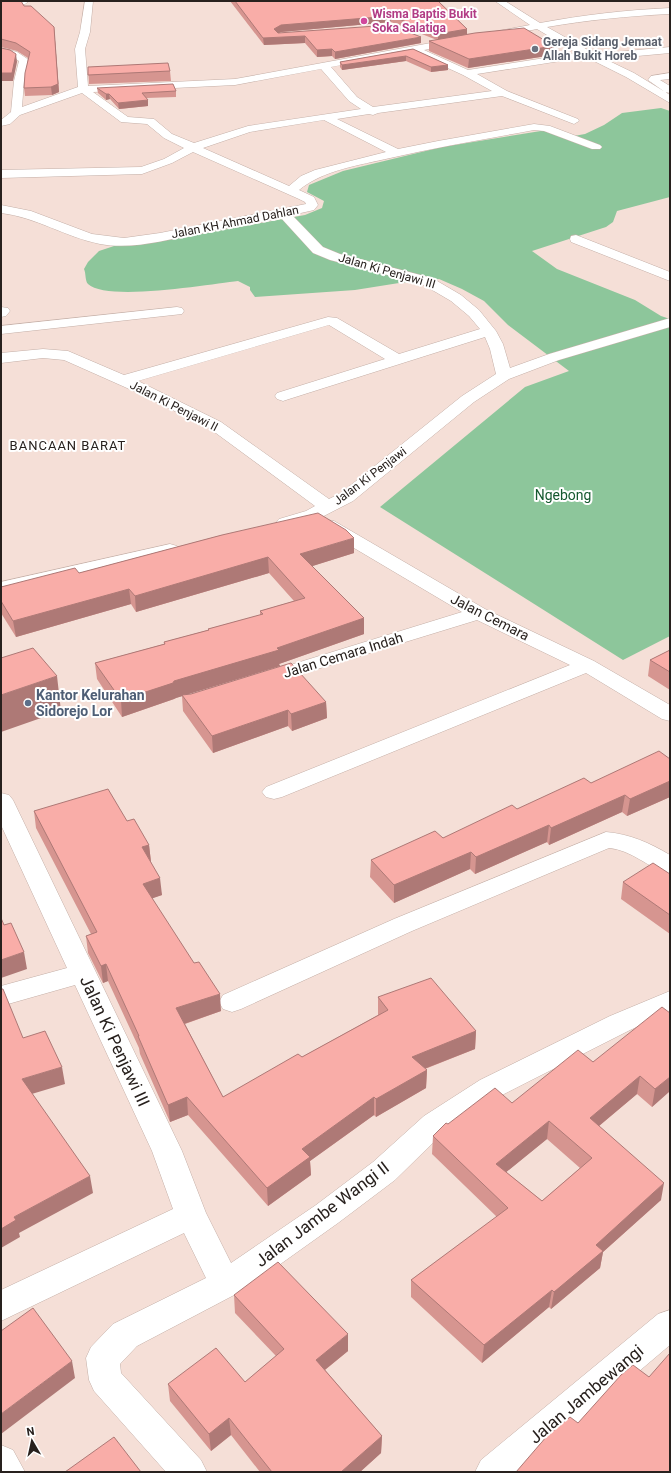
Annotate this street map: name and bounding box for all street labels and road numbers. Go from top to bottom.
street label: Jalan KH Ahmad Dahlan [170,203,300,241]
street label: Jalan Ki Penjawi III [337,250,437,292]
street label: Jalan Ki Penjawi II [128,378,220,434]
street label: Jalan Ki Penjawi [331,444,409,508]
street label: Jalan Cemara [448,590,532,644]
street label: Jalan Cemara Indah [281,629,405,681]
street label: Jalan Ki Penjawi III [76,972,154,1110]
street label: Jalan Jambe Wangi II [251,1157,393,1271]
street label: Jalan Jambewangi [525,1340,647,1448]

